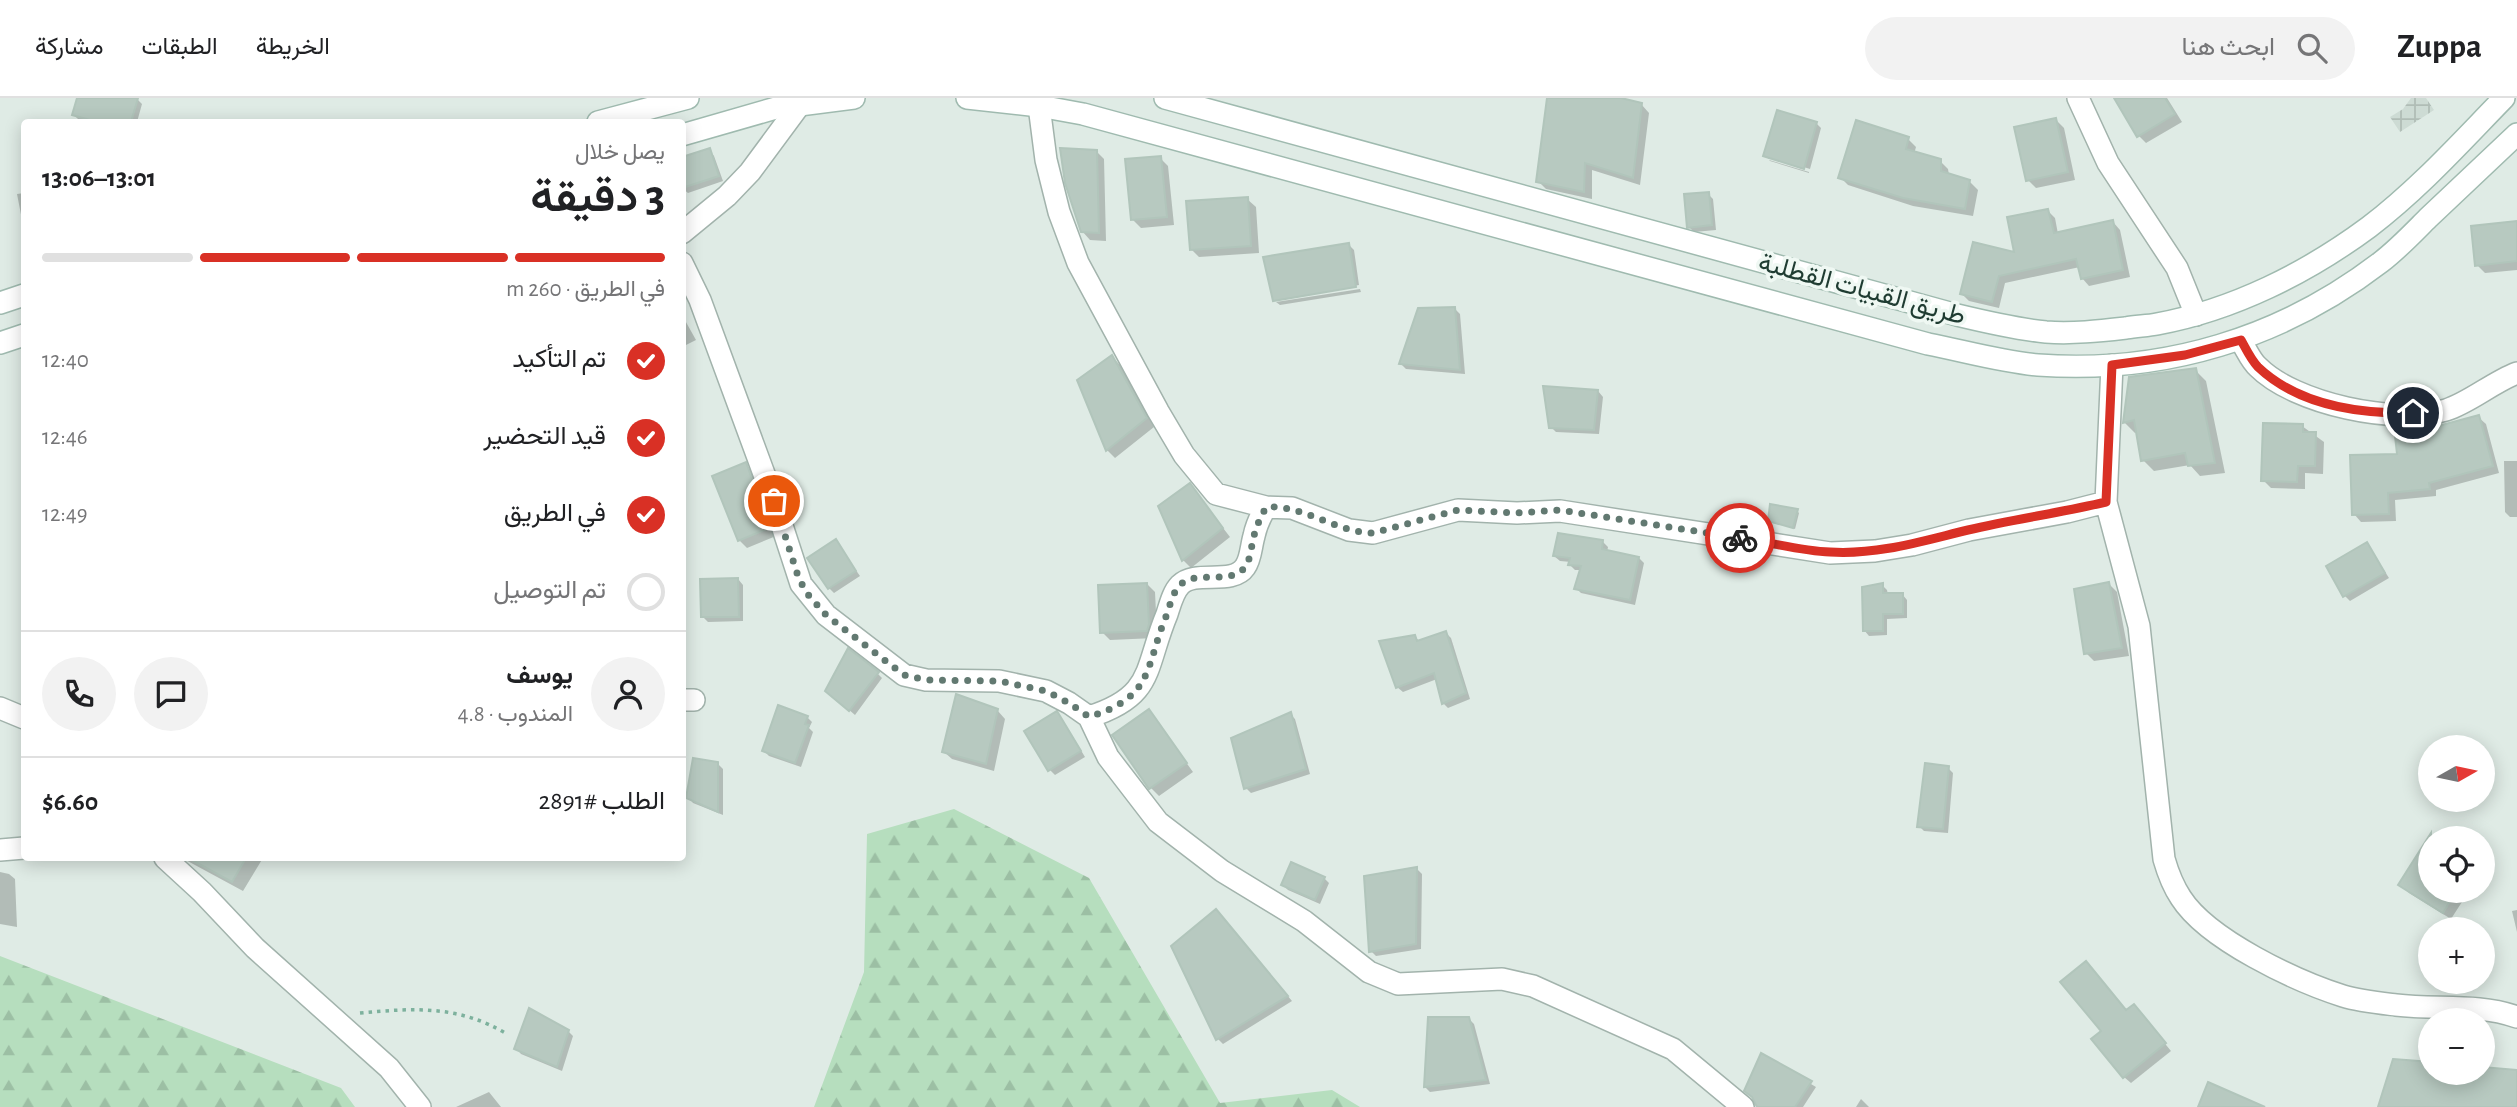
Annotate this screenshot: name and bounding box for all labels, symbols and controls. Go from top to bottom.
search box [1865,17,2355,80]
icon: search [2293,29,2331,67]
text: Zuppa [2397,31,2482,64]
text: ابحث هنا [2182,34,2275,60]
text: مشاركة [35,35,103,59]
text: الطبقات [141,35,218,59]
text: الخريطة [256,35,330,59]
text: يصل خلال [575,141,665,164]
text: 13:01–13:06 [42,165,156,191]
text: 3 دقيقة [530,174,665,220]
street label: طريق القبيات القطلبة [1755,249,1968,331]
text: في الطريق · 260 m [506,278,665,301]
icon: check [627,342,665,380]
text: تم التأكيد [512,346,606,372]
text: 12:40 [42,349,89,372]
pin [2383,383,2443,443]
icon: home [2394,394,2432,432]
icon: check [627,419,665,457]
text: قيد التحضير [483,423,606,449]
text: 12:46 [42,426,88,449]
pin [744,471,804,531]
icon: bag [755,482,793,520]
icon: check [627,496,665,534]
text: في الطريق [504,500,606,526]
text: 12:49 [42,503,88,526]
courier [1705,503,1775,573]
icon: bike [1721,519,1759,557]
text: تم التوصيل [493,577,606,603]
button: phone [42,657,116,731]
button: chat [134,657,208,731]
button: person [591,657,665,731]
text: يوسف [506,662,573,688]
text: المندوب · 4.8 [457,703,573,726]
north arrow [2418,735,2496,812]
map controls [2418,735,2495,1085]
text: الطلب #2891 [538,788,665,814]
text: $6.60 [42,789,98,815]
button: locate [2418,826,2495,903]
button: + [2418,917,2495,994]
button: − [2418,1008,2495,1085]

